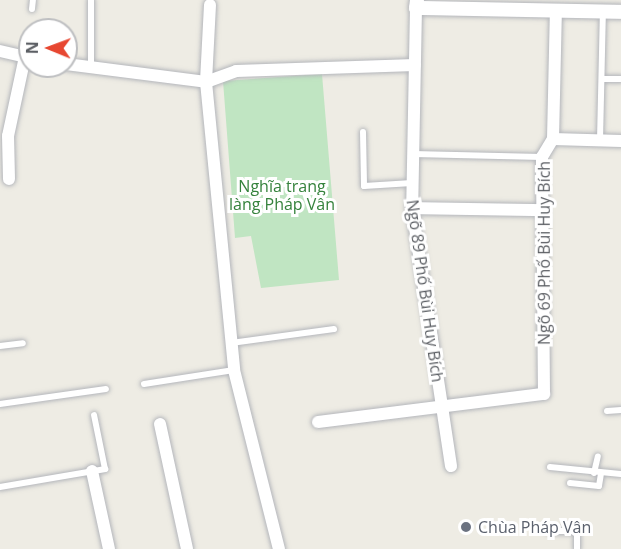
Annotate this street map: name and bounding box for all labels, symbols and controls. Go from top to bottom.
north arrow [18,18,78,78]
text: N [21,41,43,54]
street label: Ngõ 69 Phố Bùi Huy Bích [534,161,554,345]
park label: Nghĩa trang làng Pháp Vân [229,176,335,214]
street label: Ngõ 89 Phố Bùi Huy Bích [403,198,447,384]
place label: Chùa Pháp Vân [478,517,591,537]
marker: Chùa Pháp Vân [459,520,473,534]

